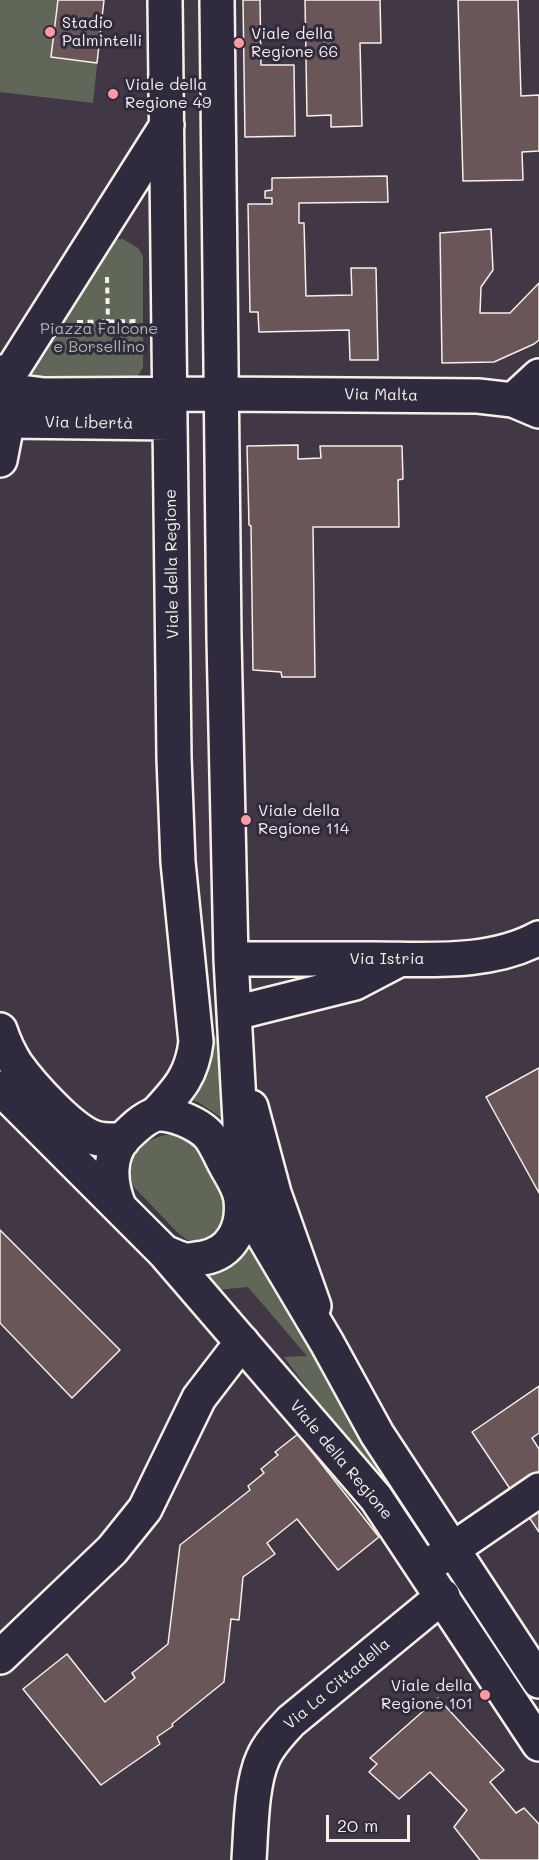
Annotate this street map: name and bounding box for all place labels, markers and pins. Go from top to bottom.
place label: Stadio Palmintelli [62,13,142,51]
place label: Viale della Regione 66 [251,24,338,62]
marker: Stadio Palmintelli [43,25,57,39]
marker: Viale della Regione 66 [232,36,246,50]
place label: Viale della Regione 49 [125,75,212,113]
marker: Viale della Regione 49 [106,87,120,101]
place label: Viale della Regione 114 [258,801,349,839]
marker: Viale della Regione 114 [239,813,253,827]
place label: Viale della Regione 101 [381,1676,473,1714]
marker: Viale della Regione 101 [478,1688,492,1702]

